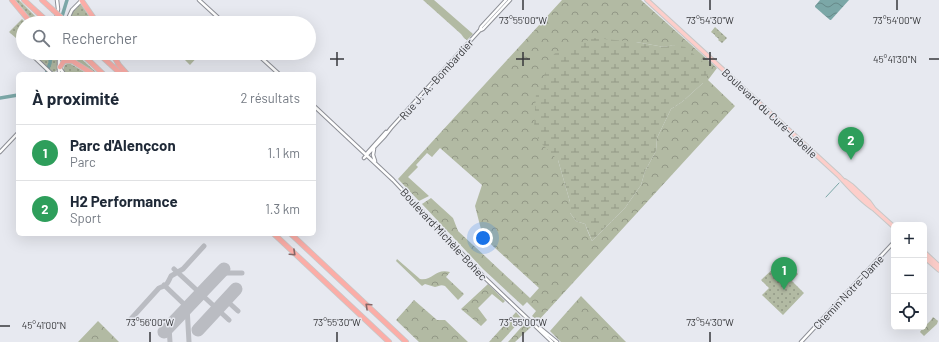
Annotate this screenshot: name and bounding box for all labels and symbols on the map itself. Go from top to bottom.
text: 73°55'00"W [499,14,547,26]
text: 73°54'30"W [686,14,734,26]
text: 73°54'00"W [873,14,921,26]
street label: Rue J.-A.-Bombardier [396,36,476,122]
text: 45°41'30"N [873,53,917,65]
street label: Boulevard du Curé-Labelle [720,66,820,161]
pin: 2 [838,127,864,160]
street label: Boulevard Michèle-Bohec [398,185,490,283]
your location [473,228,493,248]
one-way arrow [289,248,296,255]
street label: Chemin Notre-Dame [810,252,886,332]
pin: 1 [771,257,797,290]
one-way arrow [365,303,373,310]
text: 73°56'00"W [126,316,174,328]
text: 73°55'30"W [313,316,361,328]
text: 73°55'00"W [499,316,547,328]
text: 73°54'30"W [686,316,734,328]
text: 45°41'00"N [22,319,66,331]

